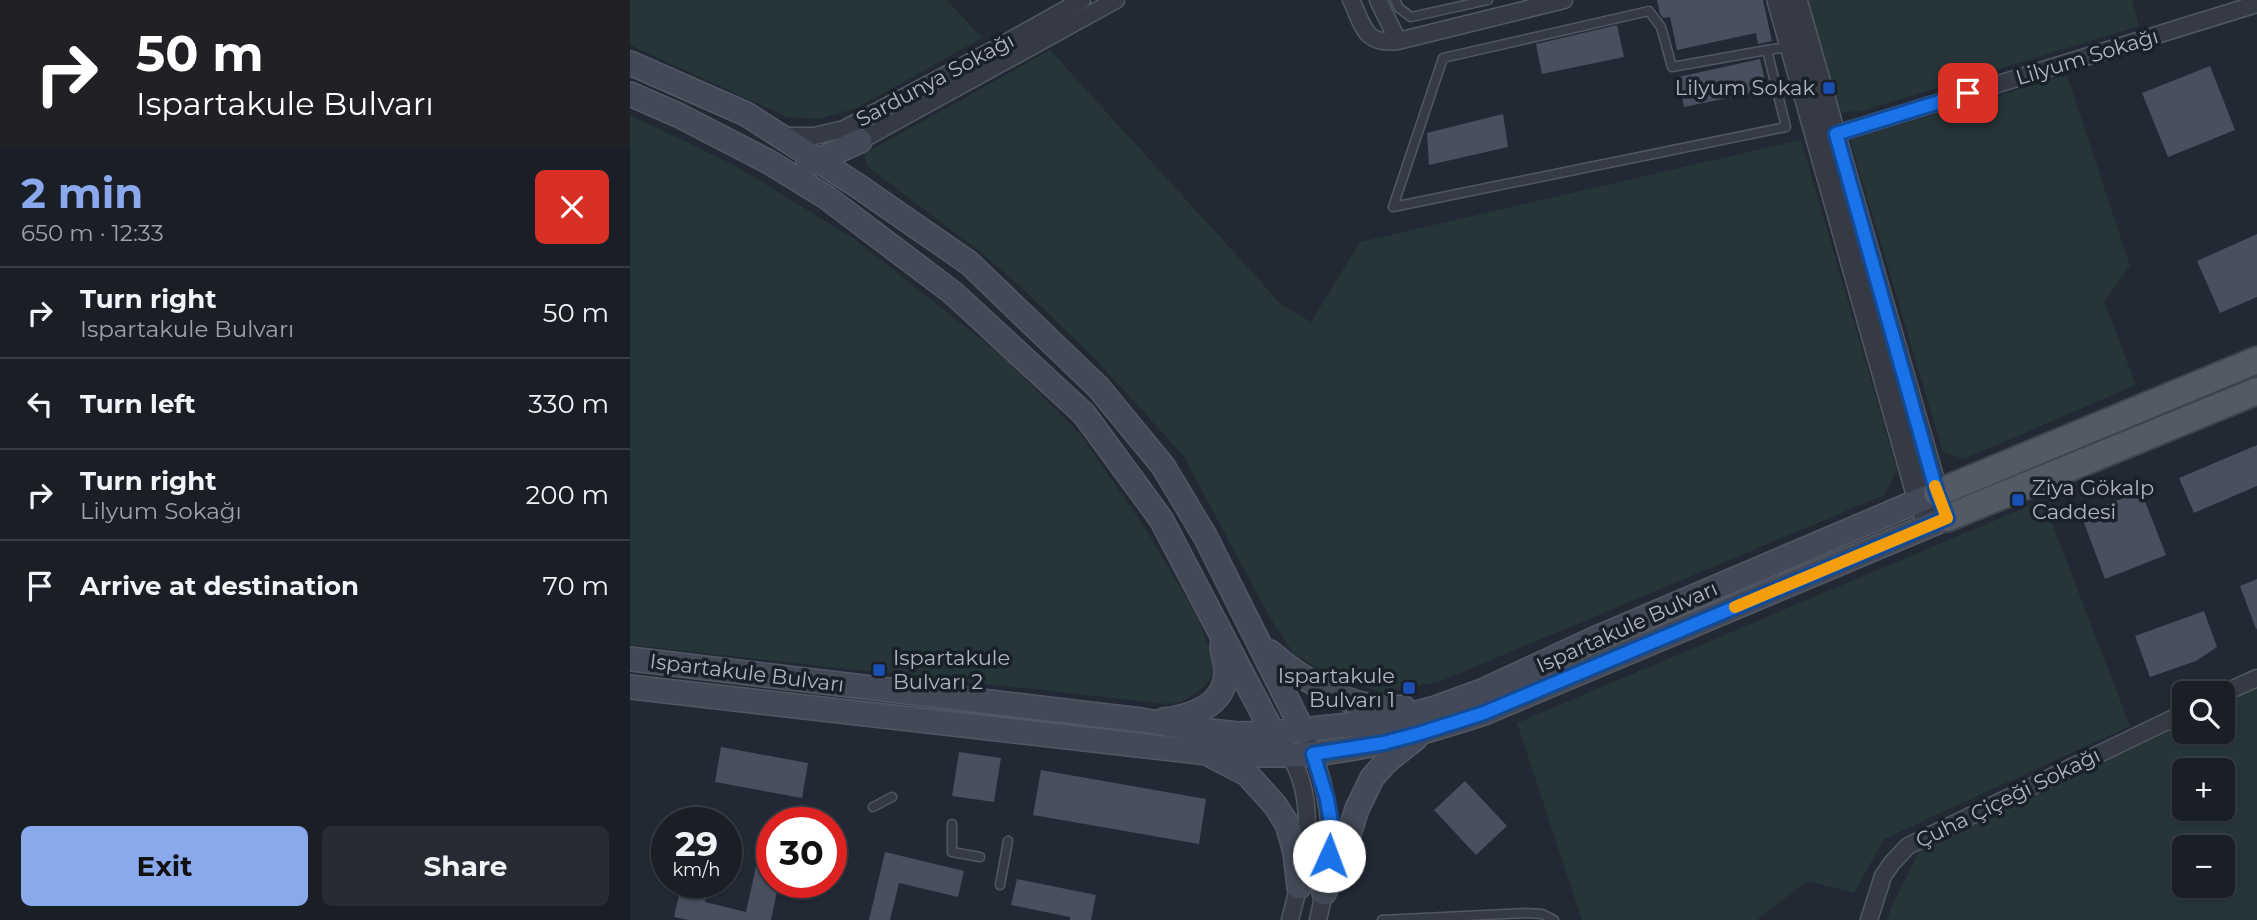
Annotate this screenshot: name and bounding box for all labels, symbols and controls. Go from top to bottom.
street label: Lilyum Sokağı [2013,23,2161,90]
text: 50 m [136,24,264,83]
street label: Sardunya Sokağı [851,27,1018,132]
icon: right [21,28,112,119]
pin [1938,63,1998,123]
icon: arrive [1949,74,1987,112]
place label: Lilyum Sokak [1675,75,1815,100]
marker: Lilyum Sokak [1821,80,1837,96]
text: Ispartakule Bulvarı [136,84,434,123]
text: 2 min [21,167,143,219]
button: close [535,170,609,244]
text: 650 m · 12:33 [21,219,164,247]
text: Turn right [80,283,216,315]
icon: right [21,294,59,332]
text: 50 m [543,297,609,329]
text: Ispartakule Bulvarı [80,315,294,343]
icon: left [21,385,59,423]
text: Turn left [80,388,196,420]
text: 330 m [528,388,609,420]
text: Turn right [80,465,216,497]
place label: Ziya Gökalp Caddesi [2032,475,2154,524]
icon: right [21,476,59,514]
text: 200 m [525,479,609,511]
marker: Ziya Gökalp Caddesi [2010,492,2026,508]
text: Lilyum Sokağı [80,497,242,525]
icon: arrive [21,567,59,605]
text: Arrive at destination [80,570,359,602]
text: 70 m [543,570,609,602]
street label: Ispartakule Bulvarı [1532,575,1721,678]
place label: Ispartakule Bulvarı 2 [893,645,1010,694]
street label: Ispartakule Bulvarı [648,648,846,697]
marker: Ispartakule Bulvarı 2 [871,662,887,678]
place label: Ispartakule Bulvarı 1 [1278,663,1395,712]
marker: Ispartakule Bulvarı 1 [1401,680,1417,696]
map controls [2172,681,2235,898]
button: search [2172,681,2235,744]
street label: Çuha Çiçeği Sokağı [1912,742,2104,853]
button: + [2172,758,2235,821]
speed limit sign: 30 [756,807,847,898]
position arrow [1292,819,1366,893]
text: 29 [675,822,718,865]
button: Exit [21,826,308,906]
button: Share [322,826,609,906]
button: − [2172,835,2235,898]
text: km/h [672,859,721,881]

